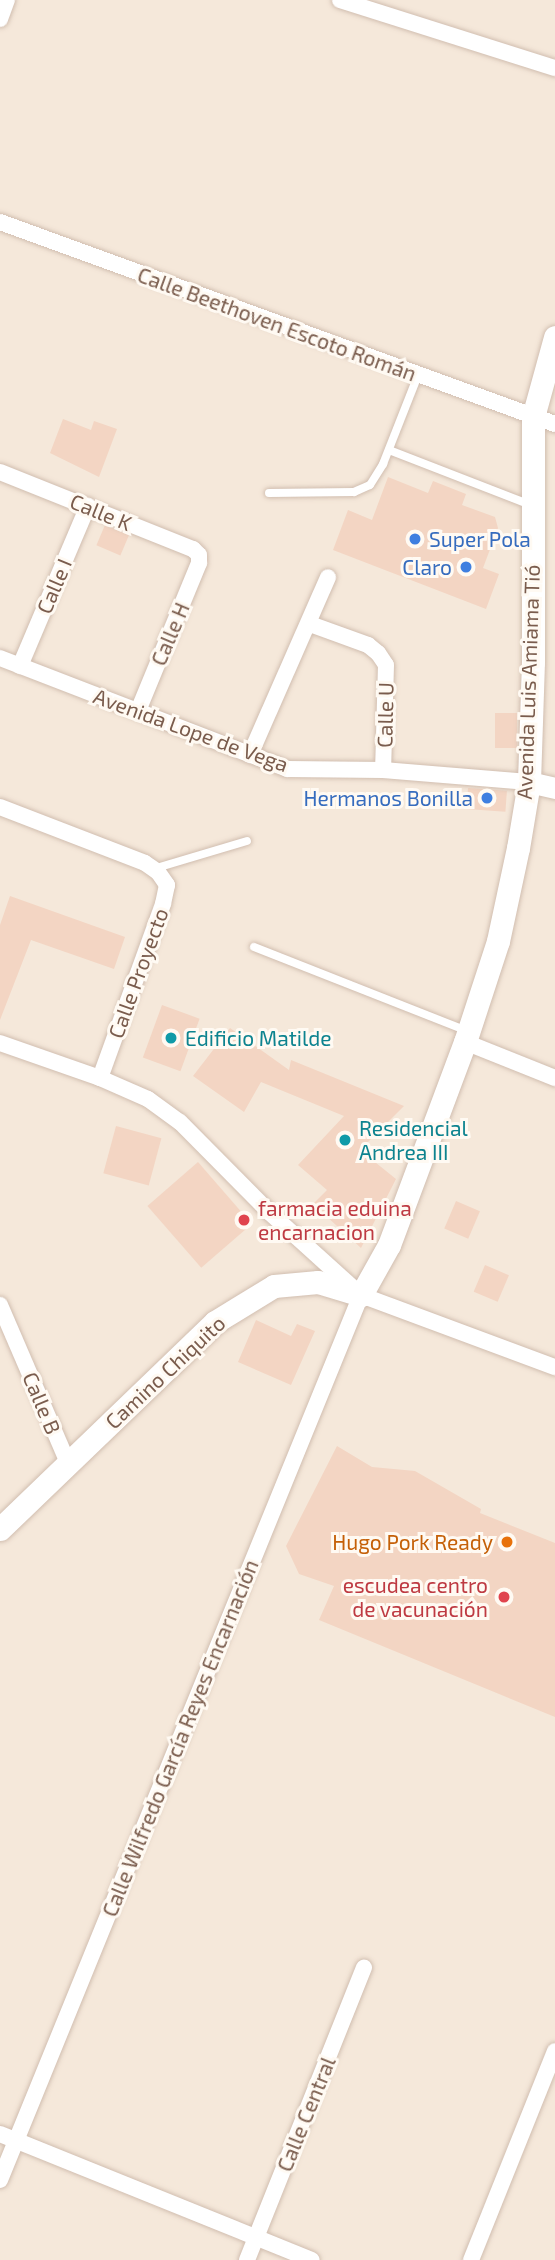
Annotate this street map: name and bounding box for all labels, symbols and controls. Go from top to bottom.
street label: Calle Beethoven Escoto Román [134,262,420,386]
street label: Calle K [66,488,136,536]
place label: Super Pola [429,526,531,552]
marker: Super Pola [407,531,423,547]
place label: Claro [402,554,452,580]
street label: Calle I [31,555,77,617]
marker: Claro [458,559,474,575]
street label: Avenida Luis Amiama Tió [511,564,545,800]
street label: Calle H [146,599,194,669]
street label: Calle U [372,682,398,748]
street label: Avenida Lope de Vega [90,683,292,777]
place label: Hermanos Bonilla [304,785,473,811]
marker: Hermanos Bonilla [479,790,495,806]
street label: Calle Proyecto [103,904,173,1042]
place label: Edificio Matilde [185,1025,332,1051]
marker: Edificio Matilde [163,1030,179,1046]
place label: Residencial Andrea III [359,1115,468,1165]
marker: Residencial Andrea III [337,1132,353,1148]
place label: farmacia eduina encarnacion [258,1195,412,1245]
marker: farmacia eduina encarnacion [236,1212,252,1228]
street label: Camino Chiquito [100,1310,230,1434]
street label: Calle B [18,1368,66,1438]
place label: Hugo Pork Ready [332,1529,493,1555]
marker: Hugo Pork Ready [499,1534,515,1550]
street label: Calle Wilfredo García Reyes Encarnación [97,1556,263,1920]
place label: escudea centro de vacunación [343,1572,488,1622]
marker: escudea centro de vacunación [494,1587,514,1607]
street label: Calle Central [272,2053,340,2175]

